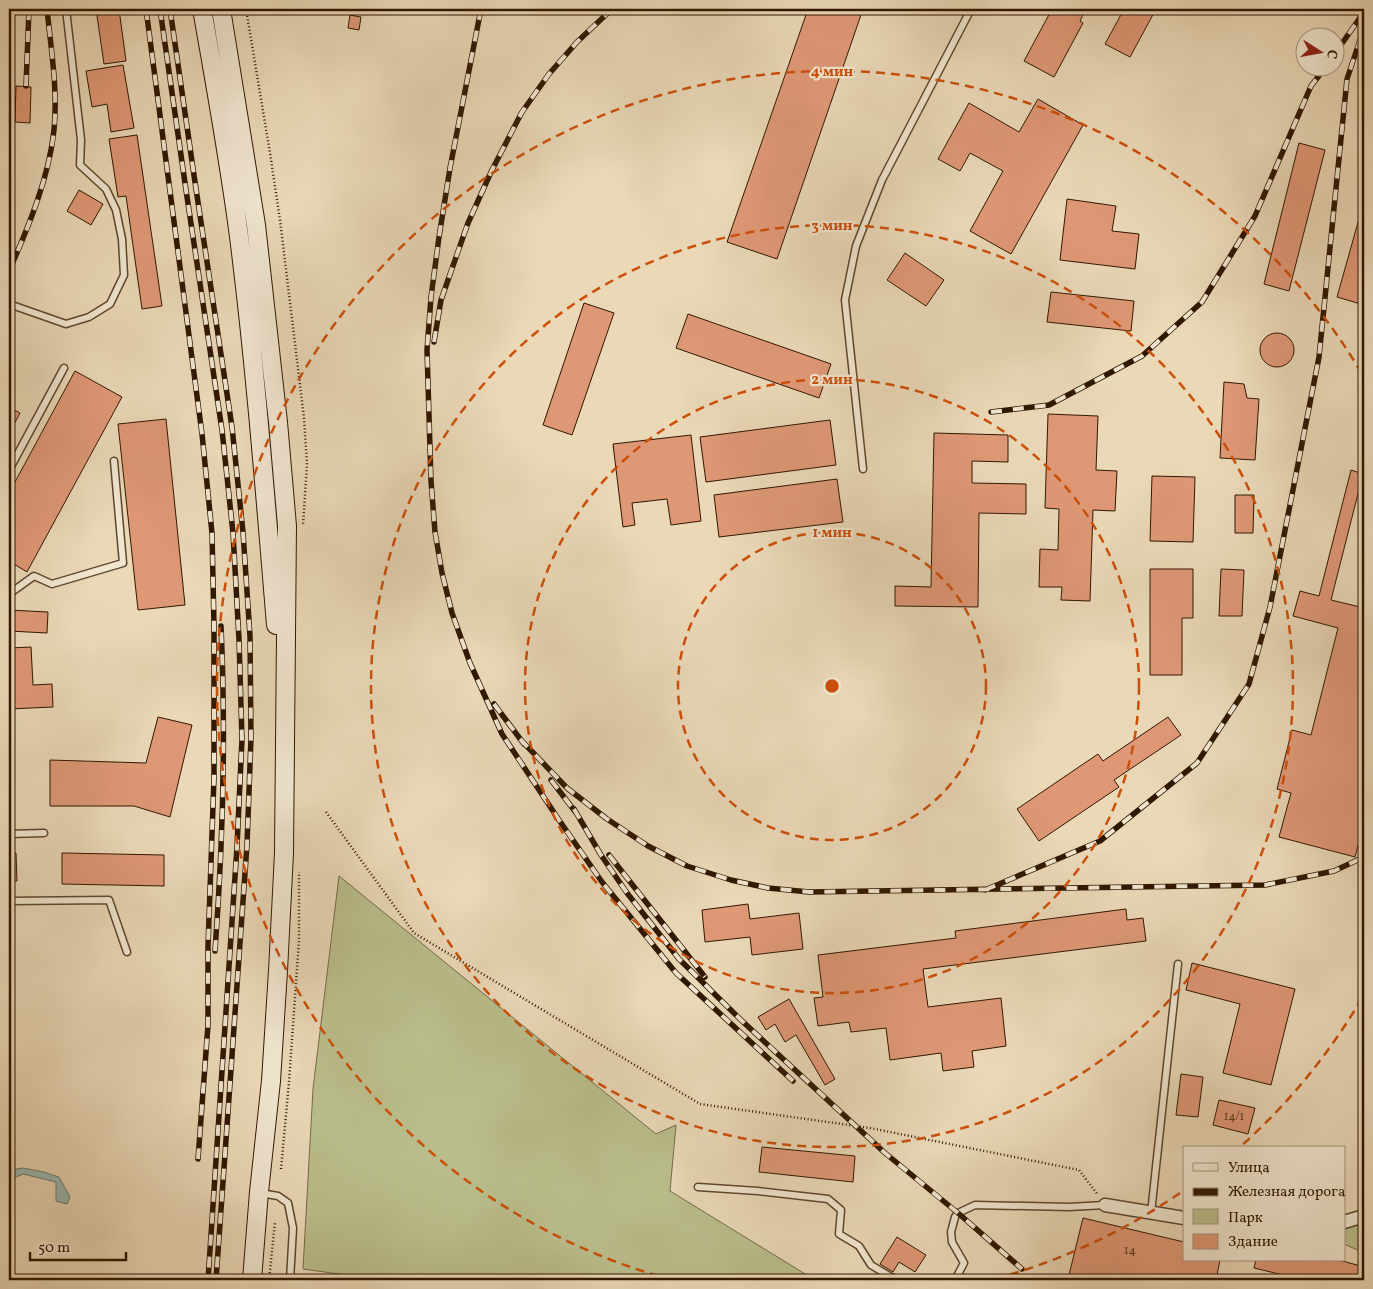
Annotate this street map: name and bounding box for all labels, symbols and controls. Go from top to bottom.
north arrow [1296,28,1346,78]
text: С [1321,48,1341,60]
text: 4 мин [811,62,854,83]
text: 3 мин [811,216,853,237]
text: 2 мин [811,370,853,391]
text: 1 мин [812,523,852,544]
centre of rings [823,677,841,695]
house number: 14/1 [1224,1109,1244,1125]
legend [1183,1146,1346,1262]
text: Улица [1228,1158,1270,1179]
text: Железная дорога [1228,1182,1345,1203]
text: Парк [1228,1208,1263,1229]
scale bar [30,1229,126,1261]
text: Здание [1228,1232,1278,1253]
text: 50 m [38,1238,70,1259]
house number: 14 [1124,1243,1136,1259]

